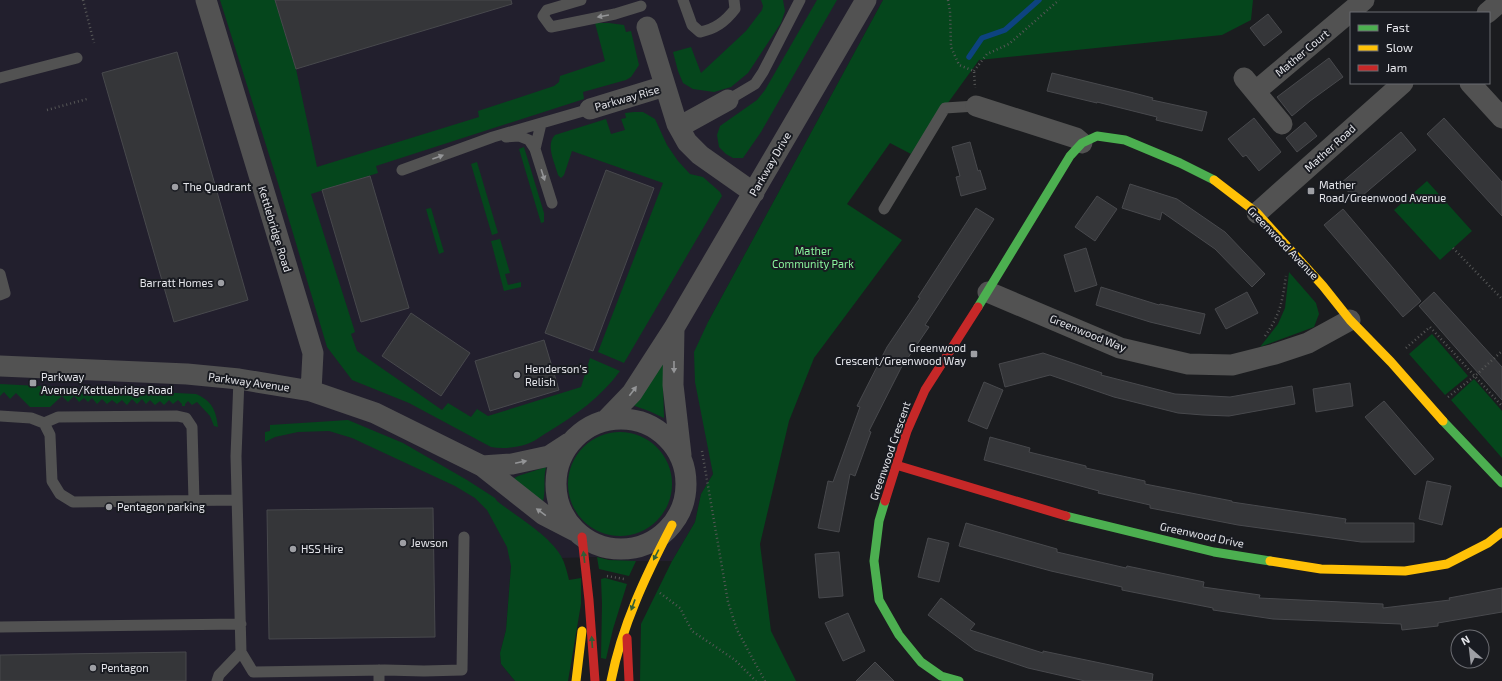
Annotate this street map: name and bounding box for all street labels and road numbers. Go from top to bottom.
street label: Mather Court [1272,26,1331,79]
street label: Parkway Rise [593,82,661,113]
street label: Mather Road [1301,121,1358,174]
street label: Parkway Drive [746,129,793,198]
street label: Kettlebridge Road [256,184,295,273]
street label: Greenwood Avenue [1245,204,1322,282]
street label: Greenwood Way [1048,311,1129,354]
street label: Parkway Avenue [207,369,291,394]
street label: Greenwood Crescent [867,400,913,502]
street label: Greenwood Drive [1159,519,1245,550]

